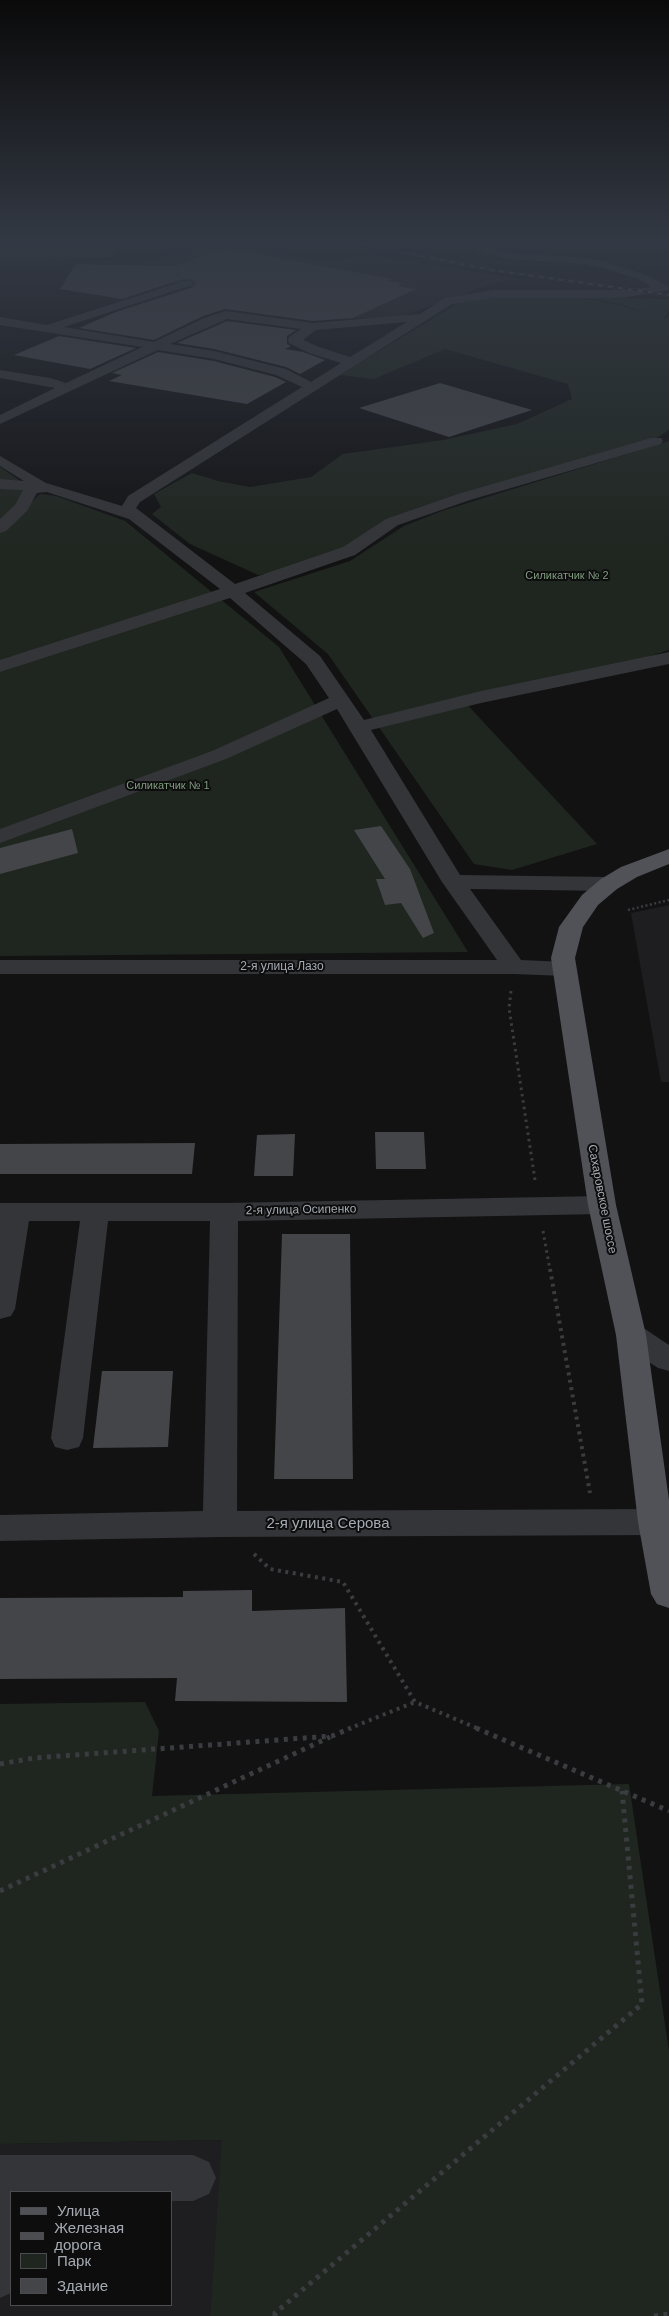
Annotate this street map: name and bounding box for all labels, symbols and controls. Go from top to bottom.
park label: Силикатчик № 2 [525,569,609,583]
park label: Силикатчик № 1 [126,779,210,793]
street label: 2-я улица Лазо [240,960,324,974]
street label: Сахаровское шоссе [584,1143,620,1255]
street label: 2-я улица Осипенко [246,1202,356,1218]
street label: 2-я улица Серова [266,1515,390,1533]
legend [10,2191,172,2306]
text: Улица [57,2202,100,2219]
text: Железная дорога [54,2219,124,2253]
text: Парк [57,2252,91,2269]
text: Здание [57,2277,108,2294]

